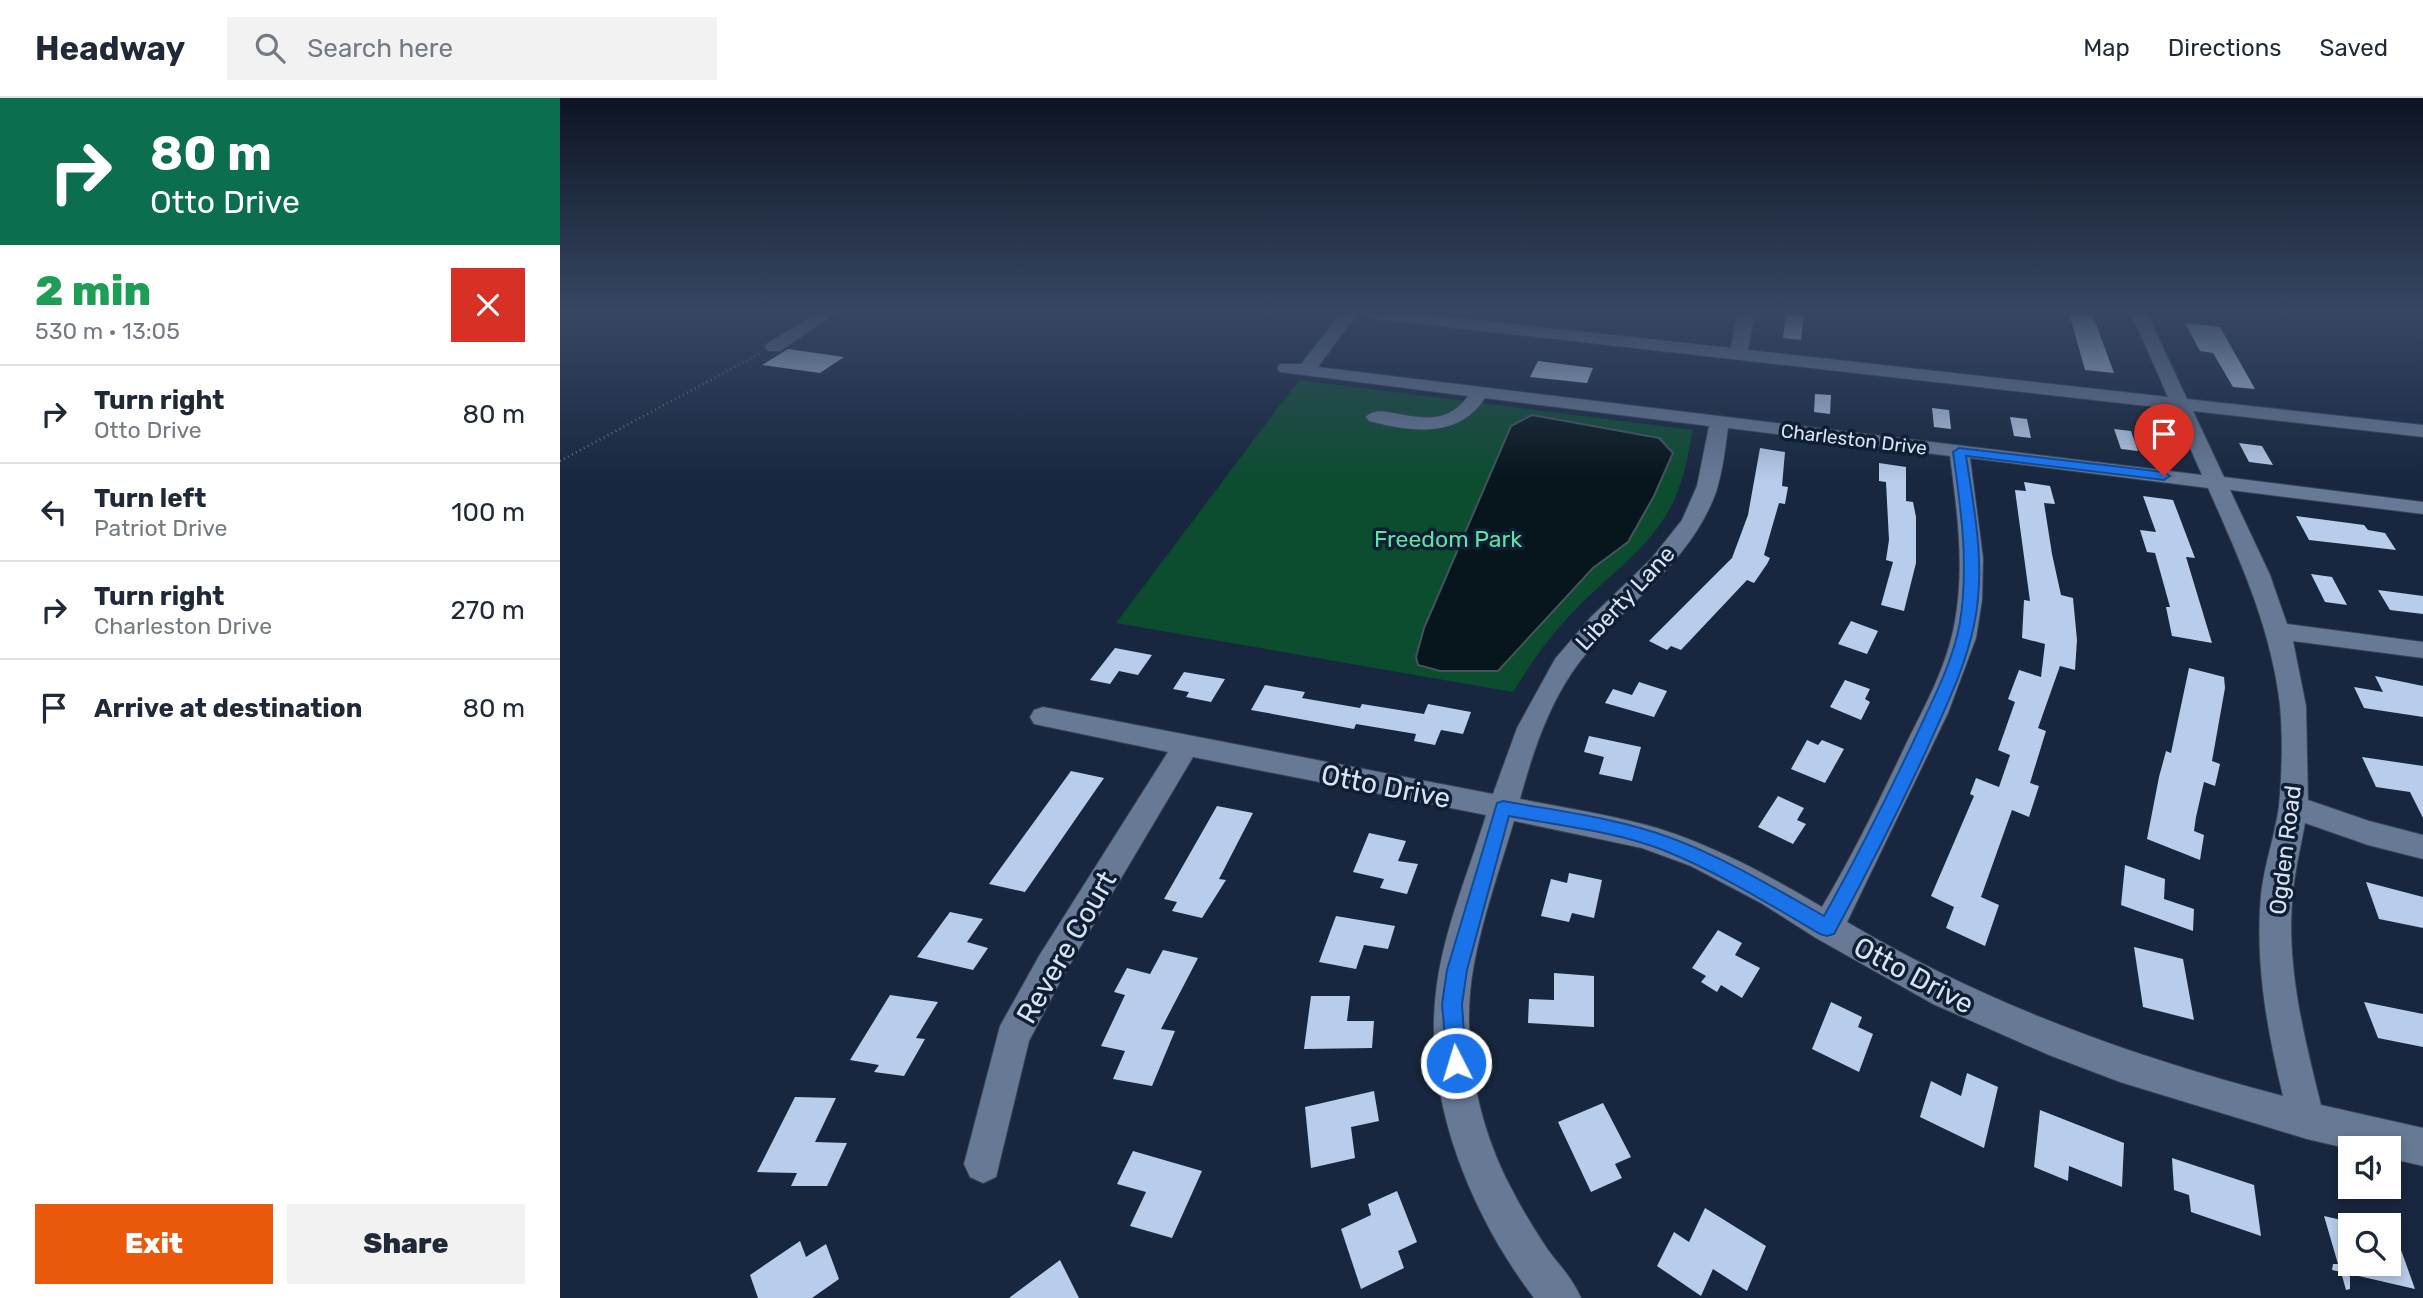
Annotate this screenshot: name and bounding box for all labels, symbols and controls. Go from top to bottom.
search box [227,17,717,80]
text: Headway [35,29,185,68]
icon: search [251,29,289,67]
text: Search here [307,33,453,64]
text: Map [2083,34,2130,62]
text: Directions [2168,34,2281,62]
text: Saved [2319,34,2388,62]
text: 80 m [150,124,272,182]
icon: right [35,126,126,217]
text: Otto Drive [150,183,300,221]
text: 2 min [35,266,151,316]
button: close [451,268,525,342]
text: 530 m · 13:05 [35,317,180,345]
text: Turn right [94,385,224,416]
icon: right [35,395,73,433]
text: 80 m [462,399,525,430]
pin [2134,404,2194,476]
icon: arrive [2145,415,2183,453]
text: Otto Drive [94,416,202,444]
street label: Charleston Drive [1780,419,1928,460]
text: Turn left [94,483,206,514]
icon: left [35,493,73,531]
text: 100 m [451,497,525,528]
text: Patriot Drive [94,514,228,542]
park label: Freedom Park [1374,525,1522,553]
street label: Liberty Lane [1569,540,1681,656]
text: Turn right [94,581,224,612]
icon: right [35,591,73,629]
text: 270 m [450,595,525,626]
text: Charleston Drive [94,612,272,640]
icon: arrive [35,689,73,727]
text: Arrive at destination [94,693,362,724]
text: 80 m [462,693,525,724]
street label: Otto Drive [1318,758,1453,815]
street label: Ogden Road [2263,784,2307,916]
street label: Revere Court [1010,865,1123,1029]
street label: Otto Drive [1848,930,1979,1021]
position arrow [1419,1026,1493,1100]
map controls [2338,1136,2401,1276]
button: sound [2338,1136,2401,1199]
button: Exit [35,1204,273,1284]
button: Share [287,1204,525,1284]
button: search [2338,1213,2401,1276]

